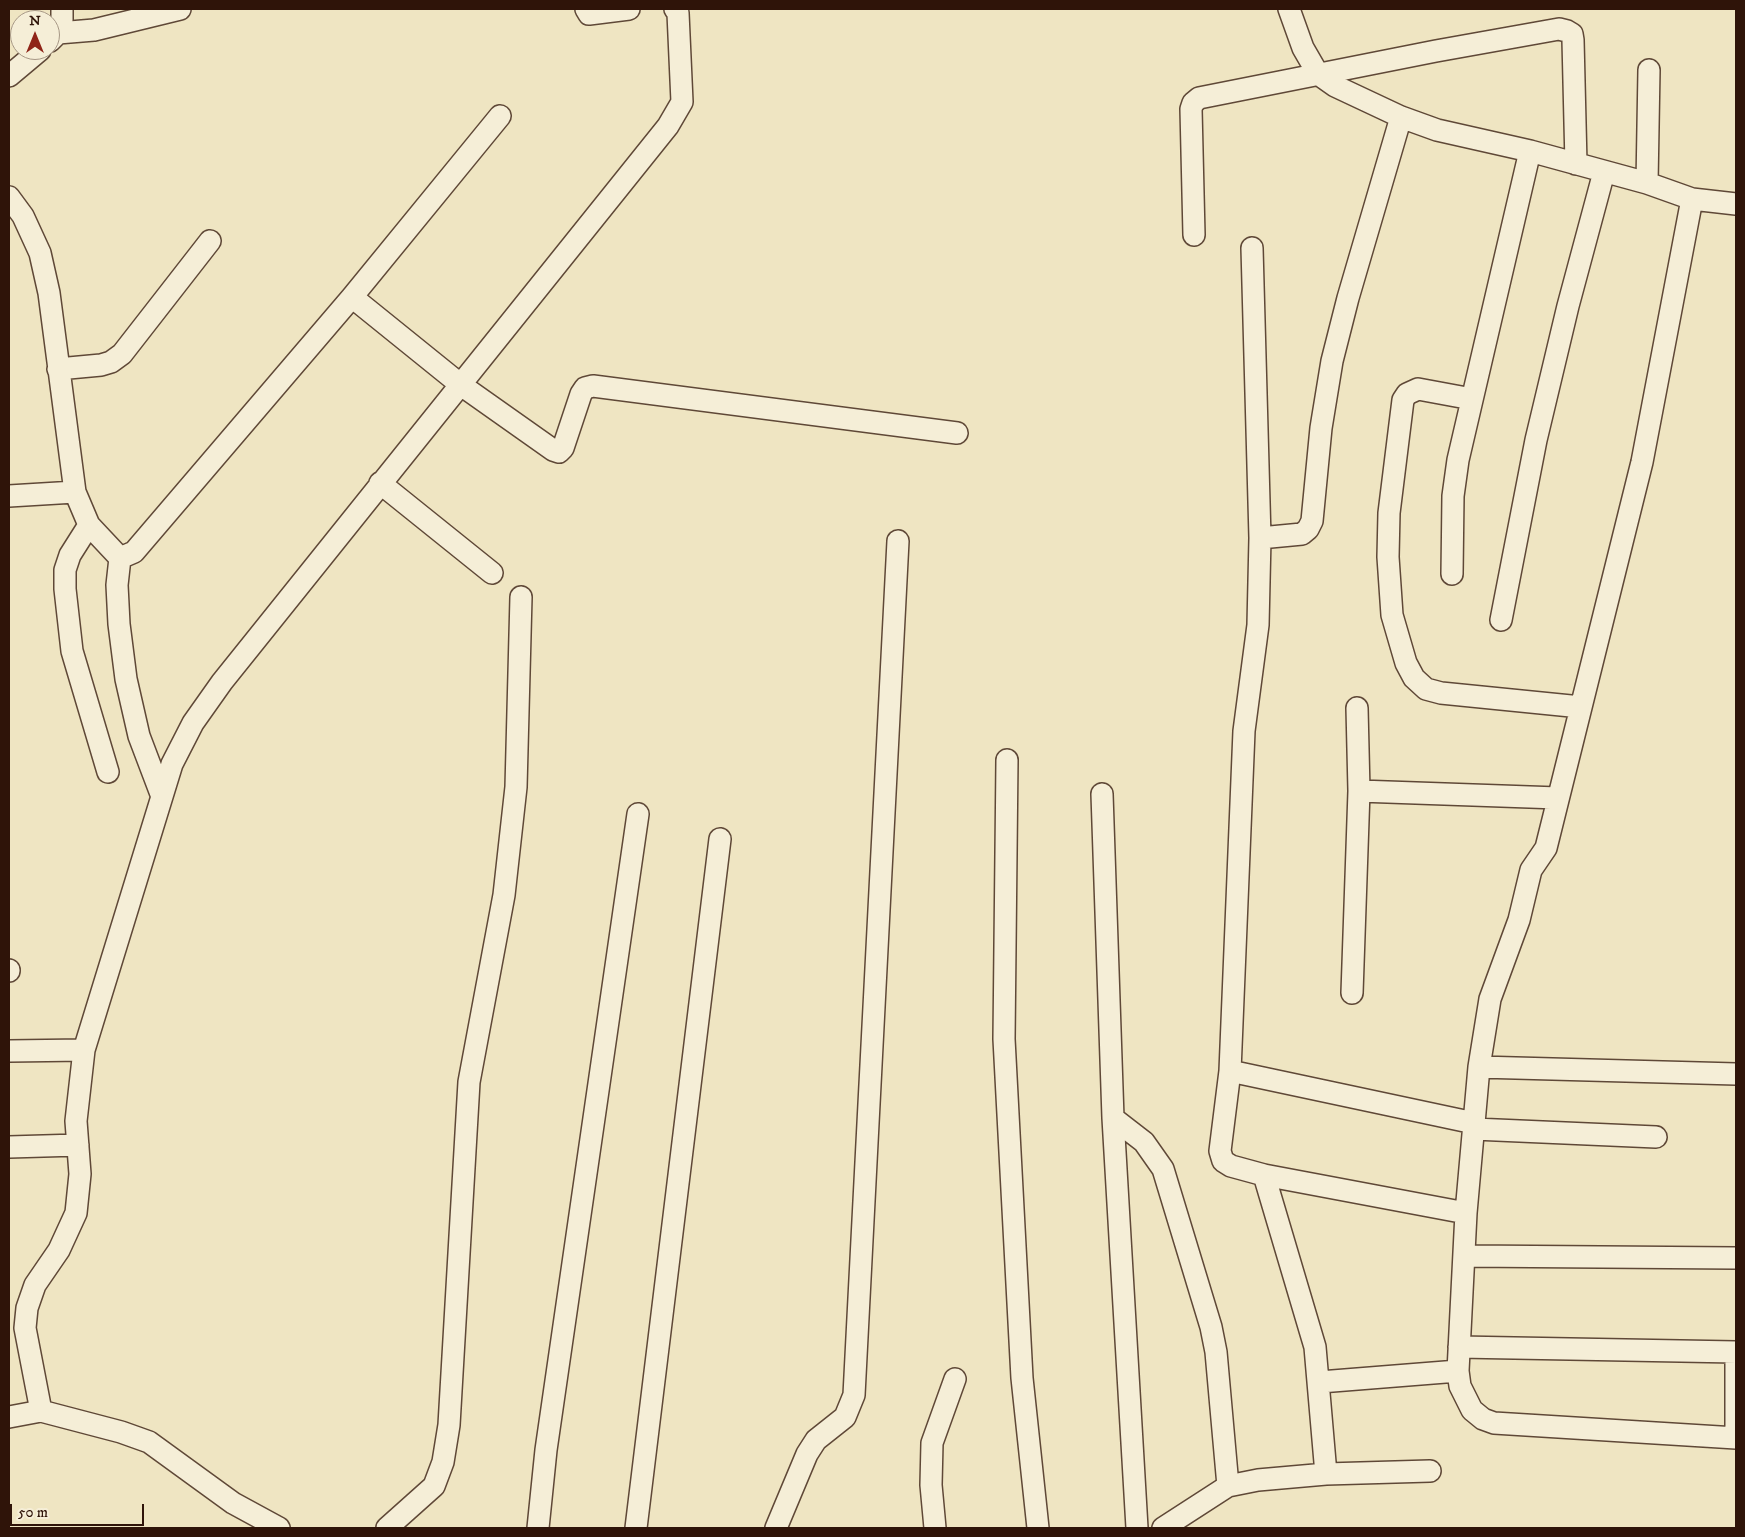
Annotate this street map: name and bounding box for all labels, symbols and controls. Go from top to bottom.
north arrow [10,10,60,60]
text: N [29,12,41,30]
scale bar [12,1494,146,1526]
text: 50 m [18,1503,48,1522]

